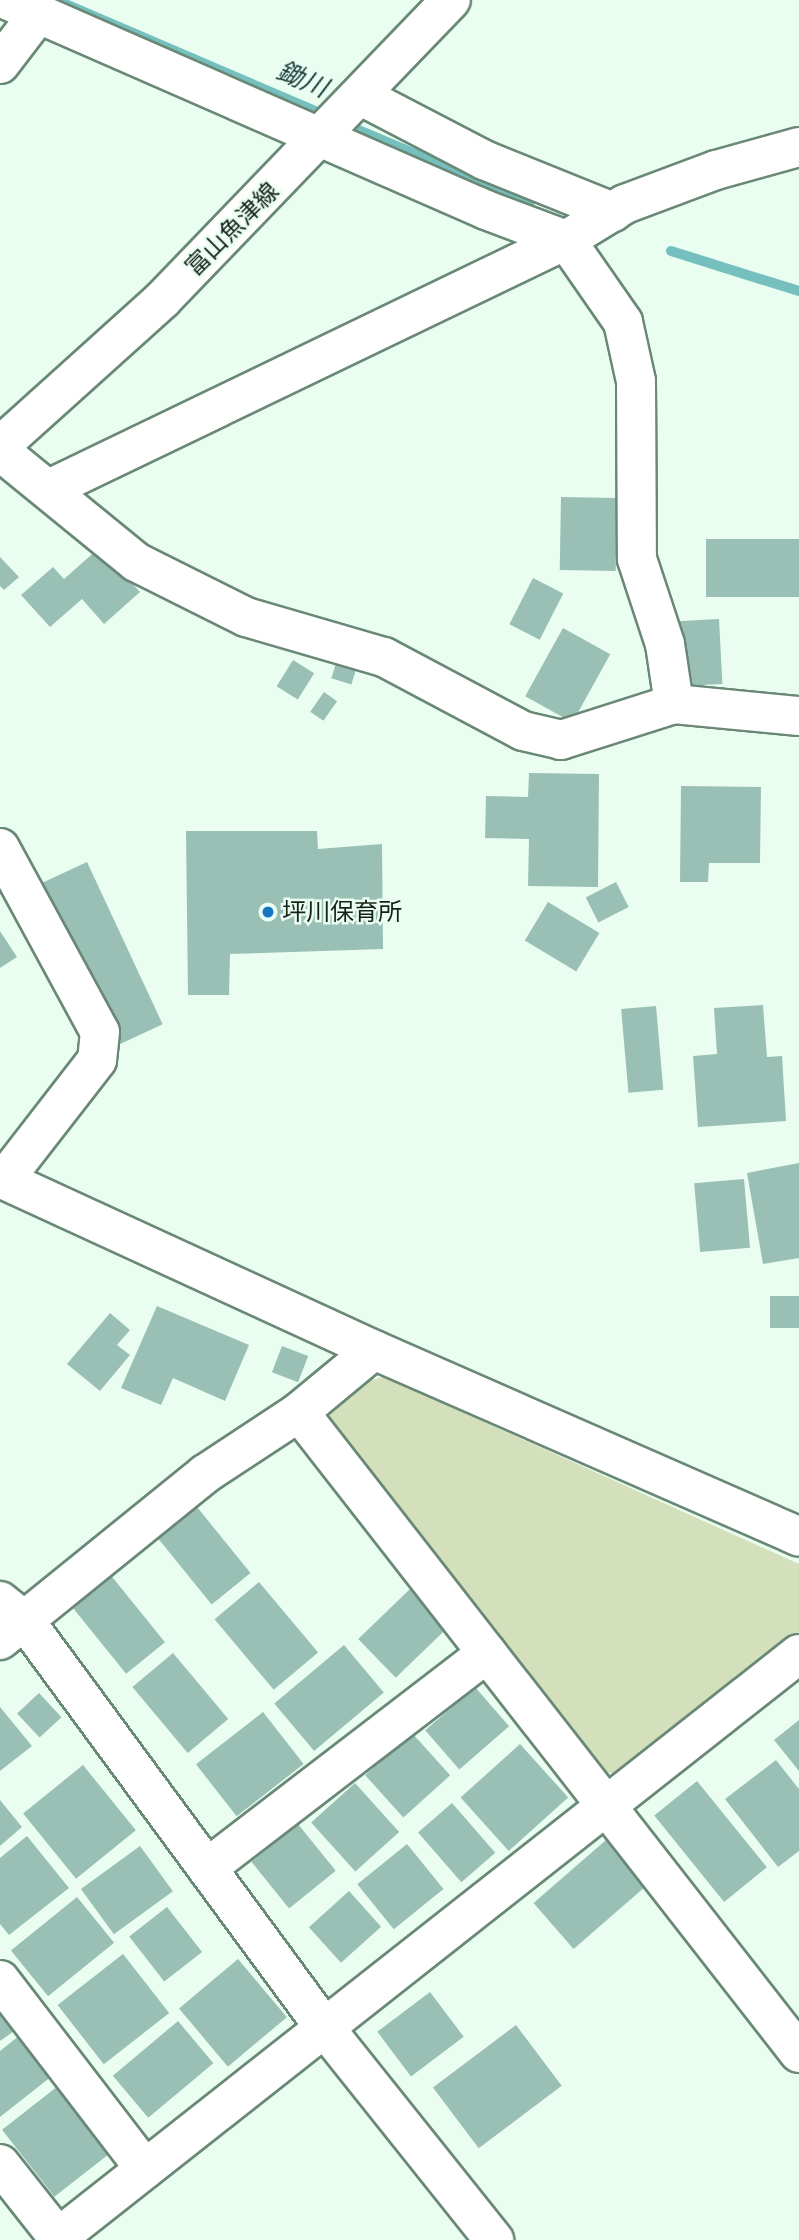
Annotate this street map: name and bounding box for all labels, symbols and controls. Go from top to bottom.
water label: 鋤川 [272,55,332,105]
street label: 富山魚津線 [179,176,285,282]
place label: 坪川保育所 [282,898,402,926]
marker: 坪川保育所 [260,904,276,920]

